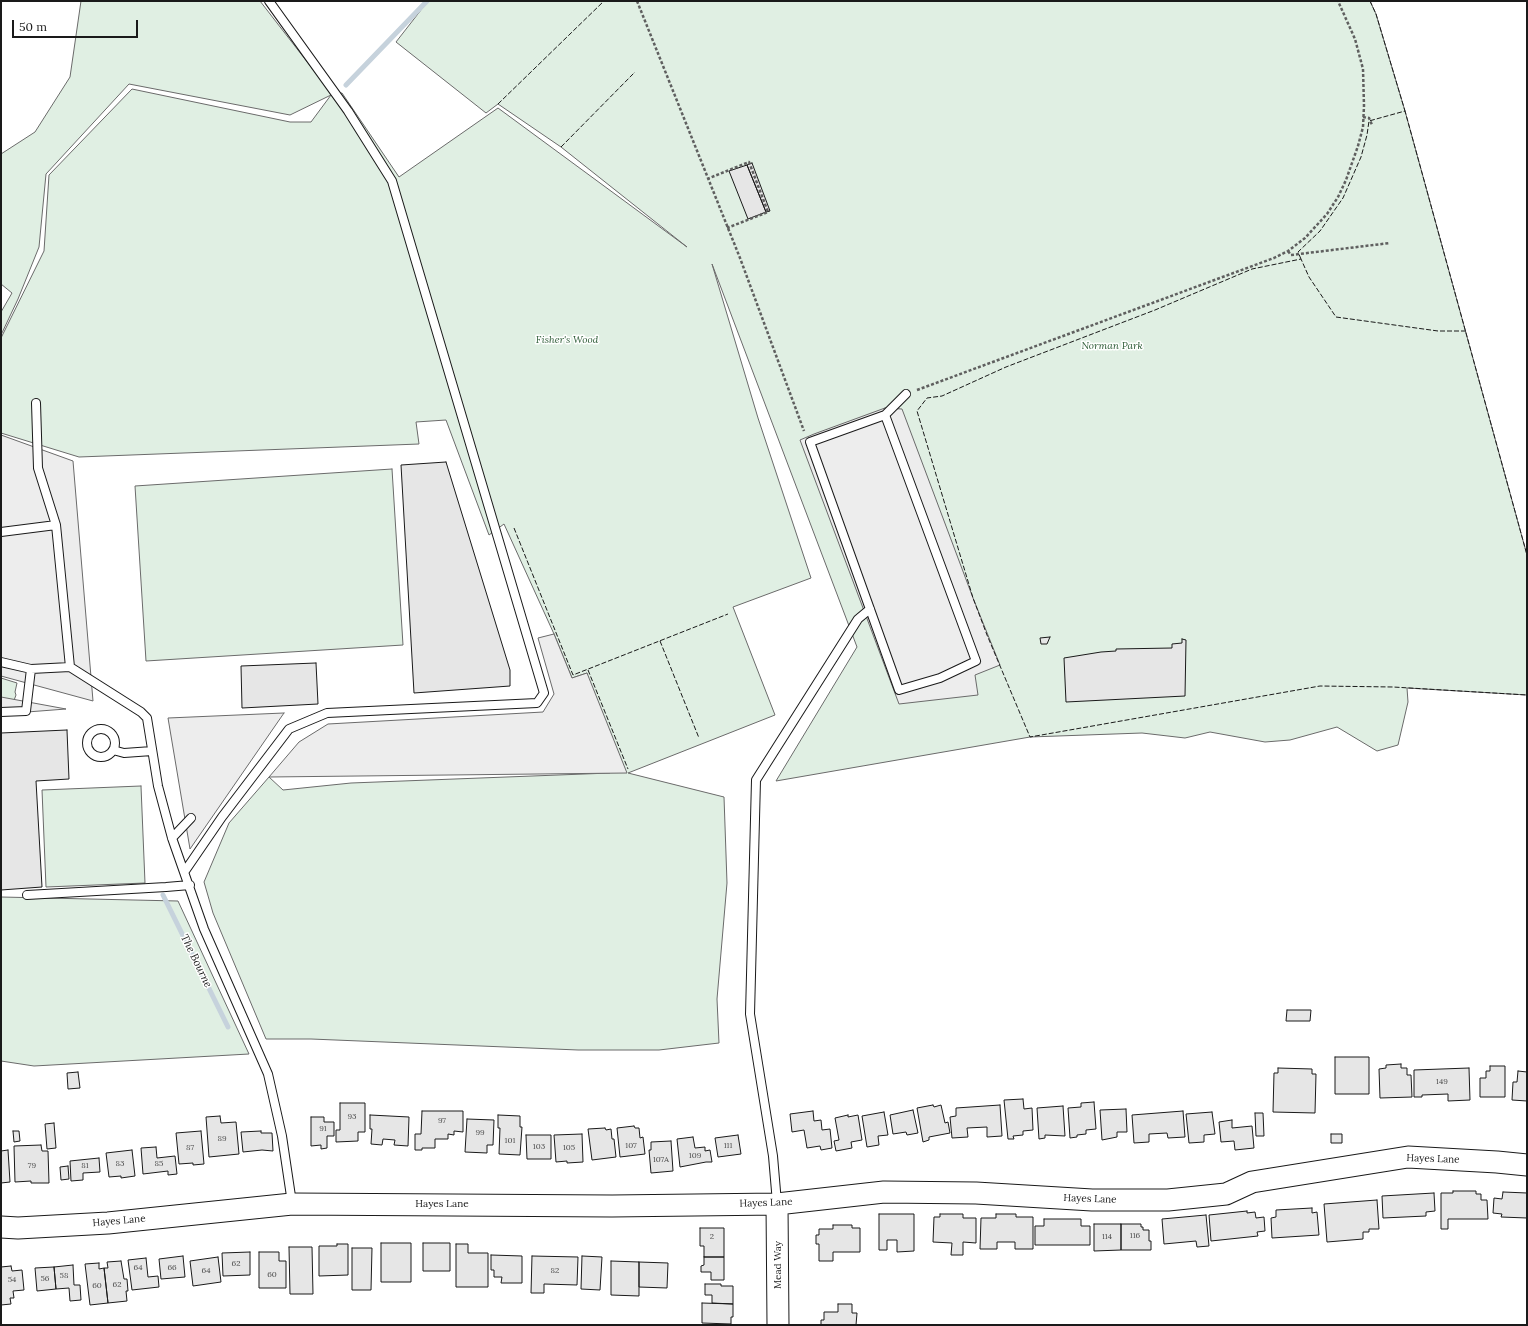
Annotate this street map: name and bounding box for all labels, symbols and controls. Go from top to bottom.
scale bar [14,12,140,38]
text: 50 m [19,19,47,34]
park label: Fisher's Wood [536,334,598,346]
park label: Norman Park [1081,340,1143,352]
water label: The Bourne [177,932,215,990]
house number: 149 [1436,1077,1448,1087]
house number: 93 [347,1112,357,1122]
house number: 97 [438,1116,446,1126]
house number: 91 [319,1124,327,1134]
house number: 99 [475,1128,485,1138]
house number: 89 [217,1134,227,1144]
house number: 101 [505,1136,515,1146]
house number: 107 [625,1141,637,1151]
house number: 111 [724,1141,732,1151]
house number: 103 [533,1142,545,1152]
house number: 87 [186,1143,194,1153]
house number: 105 [563,1143,575,1153]
house number: 109 [689,1151,701,1161]
street label: Hayes Lane [1406,1152,1460,1166]
house number: 107A [653,1155,669,1165]
house number: 83 [116,1159,124,1169]
house number: 85 [155,1159,163,1169]
house number: 79 [28,1161,36,1171]
house number: 81 [81,1161,89,1171]
street label: Hayes Lane [1063,1192,1117,1206]
street label: Hayes Lane [739,1196,793,1210]
street label: Hayes Lane [415,1198,469,1210]
street label: Hayes Lane [92,1213,146,1229]
house number: 116 [1130,1231,1140,1241]
house number: 2 [710,1232,714,1242]
house number: 114 [1102,1232,1112,1242]
street label: Mead Way [772,1241,784,1289]
house number: 62 [232,1259,240,1269]
house number: 64 [134,1263,142,1273]
house number: 66 [167,1263,177,1273]
house number: 64 [202,1266,210,1276]
house number: 82 [551,1266,559,1276]
house number: 60 [267,1270,277,1280]
house number: 58 [60,1271,68,1281]
house number: 56 [41,1274,49,1284]
house number: 54 [8,1275,16,1285]
house number: 62 [113,1280,121,1290]
house number: 60 [92,1281,102,1291]

